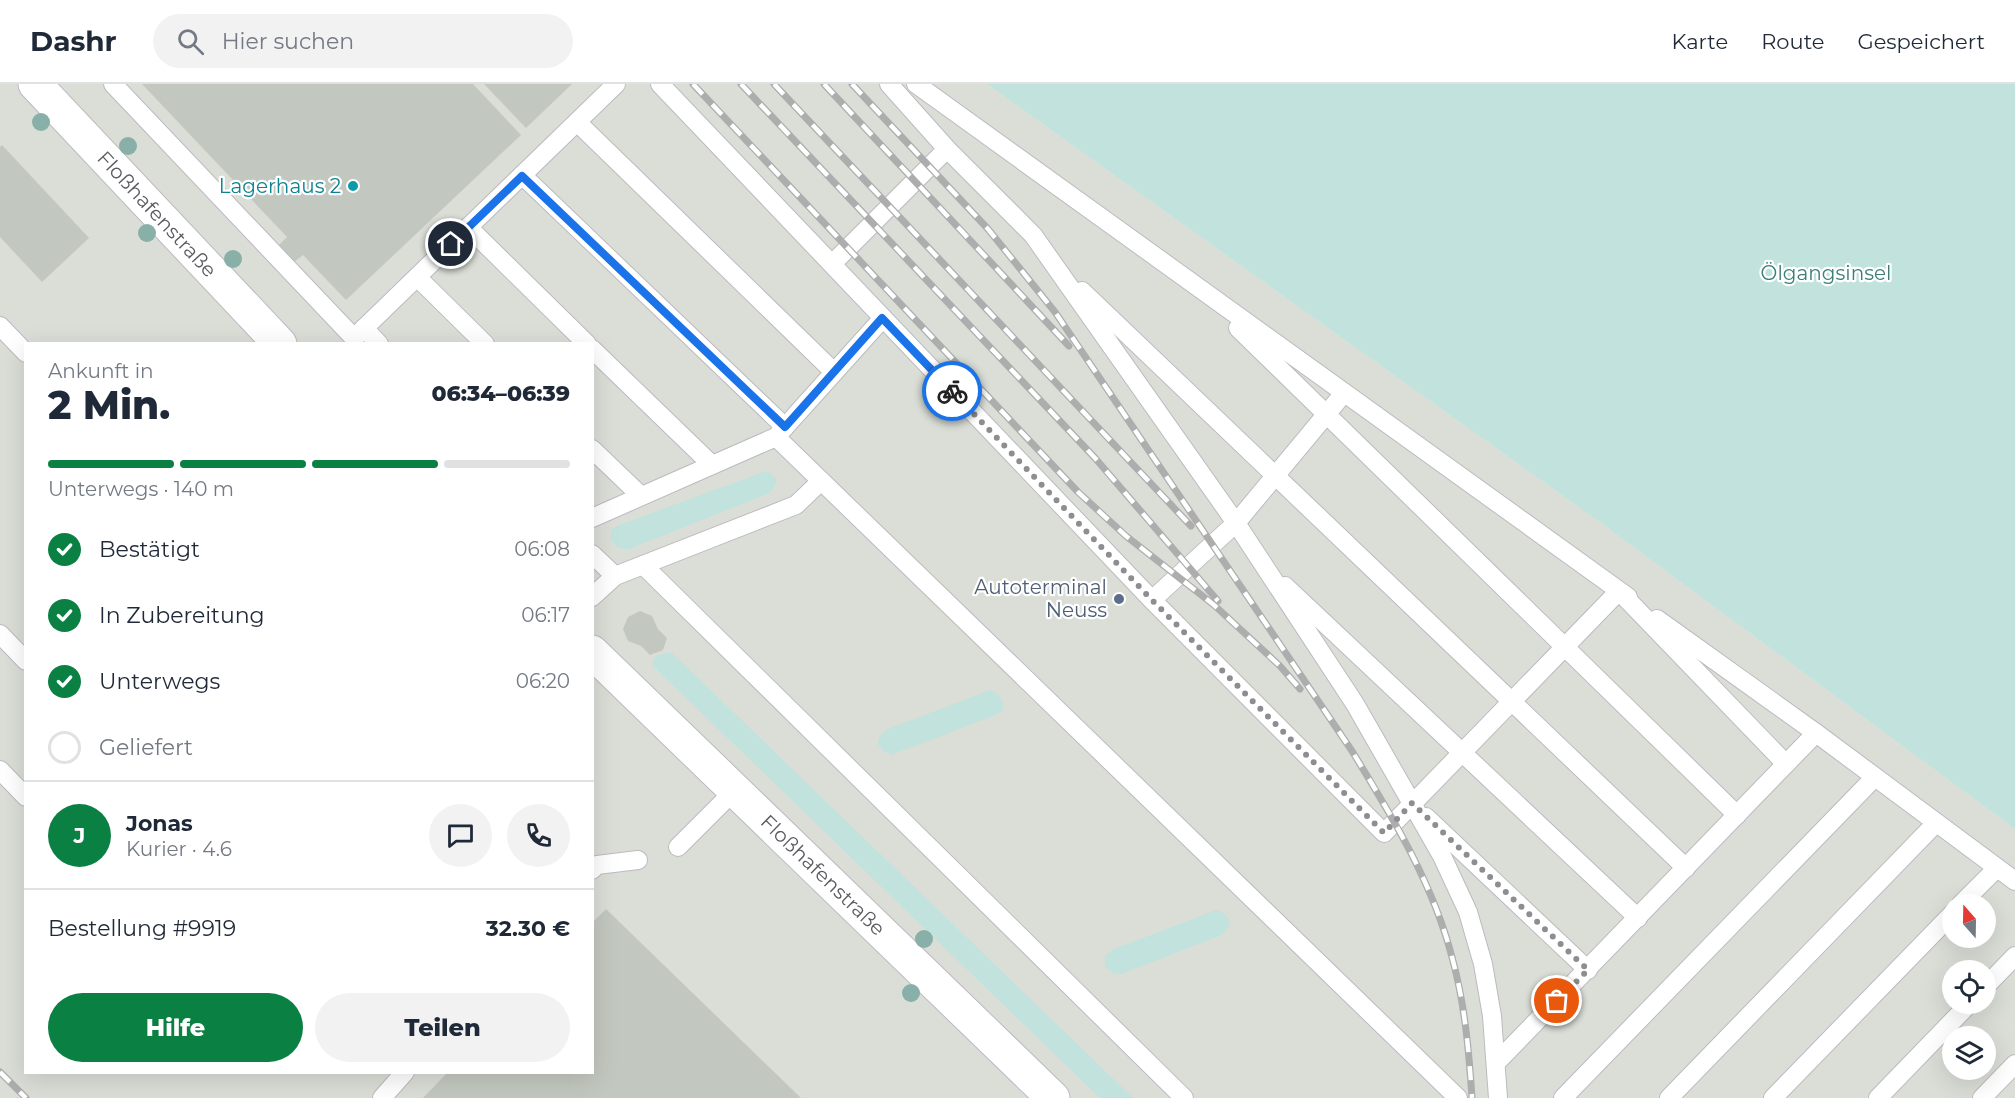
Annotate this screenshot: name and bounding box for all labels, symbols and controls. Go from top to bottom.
search box [153,14,573,68]
text: Dashr [30,24,117,58]
icon: search [174,25,207,58]
text: Hier suchen [222,28,354,55]
text: Karte [1672,29,1728,54]
text: Route [1761,29,1824,54]
text: Gespeichert [1857,29,1985,54]
street label: Floßhafenstraße [92,146,222,282]
place label: Lagerhaus 2 [219,174,341,198]
marker: Lagerhaus 2 [346,179,360,193]
pin [425,218,476,269]
icon: home [434,227,467,260]
park label: Ölgangsinsel [1761,261,1891,285]
text: Ankunft in [48,359,154,383]
courier [922,361,982,421]
icon: bike [936,375,969,408]
text: 06:34–06:39 [431,380,570,407]
text: 2 Min. [48,381,170,429]
text: Unterwegs · 140 m [48,477,234,501]
icon: check [48,533,81,566]
text: Bestätigt [99,536,200,563]
text: 06:08 [514,537,570,561]
place label: Autoterminal Neuss [974,575,1107,622]
marker: Autoterminal Neuss [1112,592,1126,606]
icon: check [48,599,81,632]
text: In Zubereitung [99,602,265,629]
text: 06:17 [521,603,570,627]
icon: check [48,665,81,698]
text: Unterwegs [99,668,220,695]
text: 06:20 [516,669,570,693]
text: Geliefert [99,734,193,761]
button: chat [429,804,492,867]
button: phone [507,804,570,867]
street label: Floßhafenstraße [756,809,890,941]
text: Jonas [126,810,193,837]
text: J [74,822,85,849]
text: Kurier · 4.6 [126,837,232,861]
north arrow [1942,894,1996,948]
map controls [1942,894,1996,1080]
text: Bestellung #9919 [48,915,236,942]
text: 32.30 € [486,915,570,942]
button: locate [1942,960,1996,1014]
pin [1531,975,1582,1026]
icon: bag [1540,984,1573,1017]
button: Hilfe [48,993,303,1062]
button: Teilen [315,993,570,1062]
button: layers [1942,1026,1996,1080]

